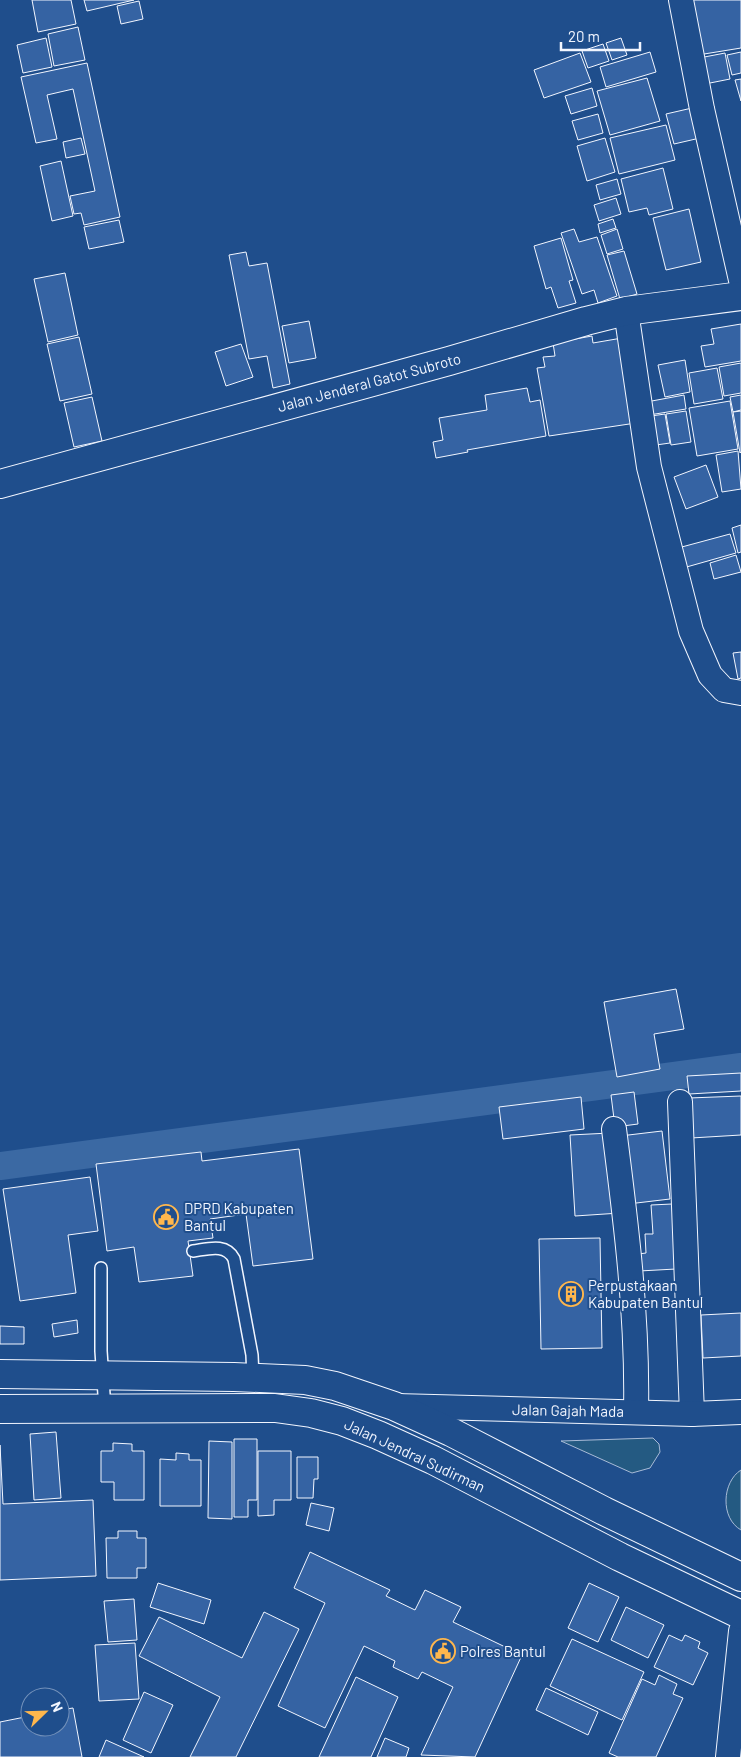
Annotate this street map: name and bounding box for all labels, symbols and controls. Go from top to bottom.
scale bar [561,20,640,52]
text: 20 m [568,27,600,45]
street label: Jalan Jenderal Gatot Subroto [275,349,463,415]
place label: DPRD Kabupaten Bantul [184,1199,294,1234]
public building icon: DPRD Kabupaten Bantul [153,1204,179,1230]
place label: Perpustakaan Kabupaten Bantul [588,1276,703,1311]
building icon: Perpustakaan Kabupaten Bantul [558,1281,584,1307]
street label: Jalan Gajah Mada [512,1400,624,1420]
street label: Jalan Jendral Sudirman [342,1414,488,1496]
public building icon: Polres Bantul [430,1638,456,1664]
place label: Polres Bantul [460,1642,546,1660]
north arrow [20,1687,70,1737]
text: N [48,1699,67,1714]

